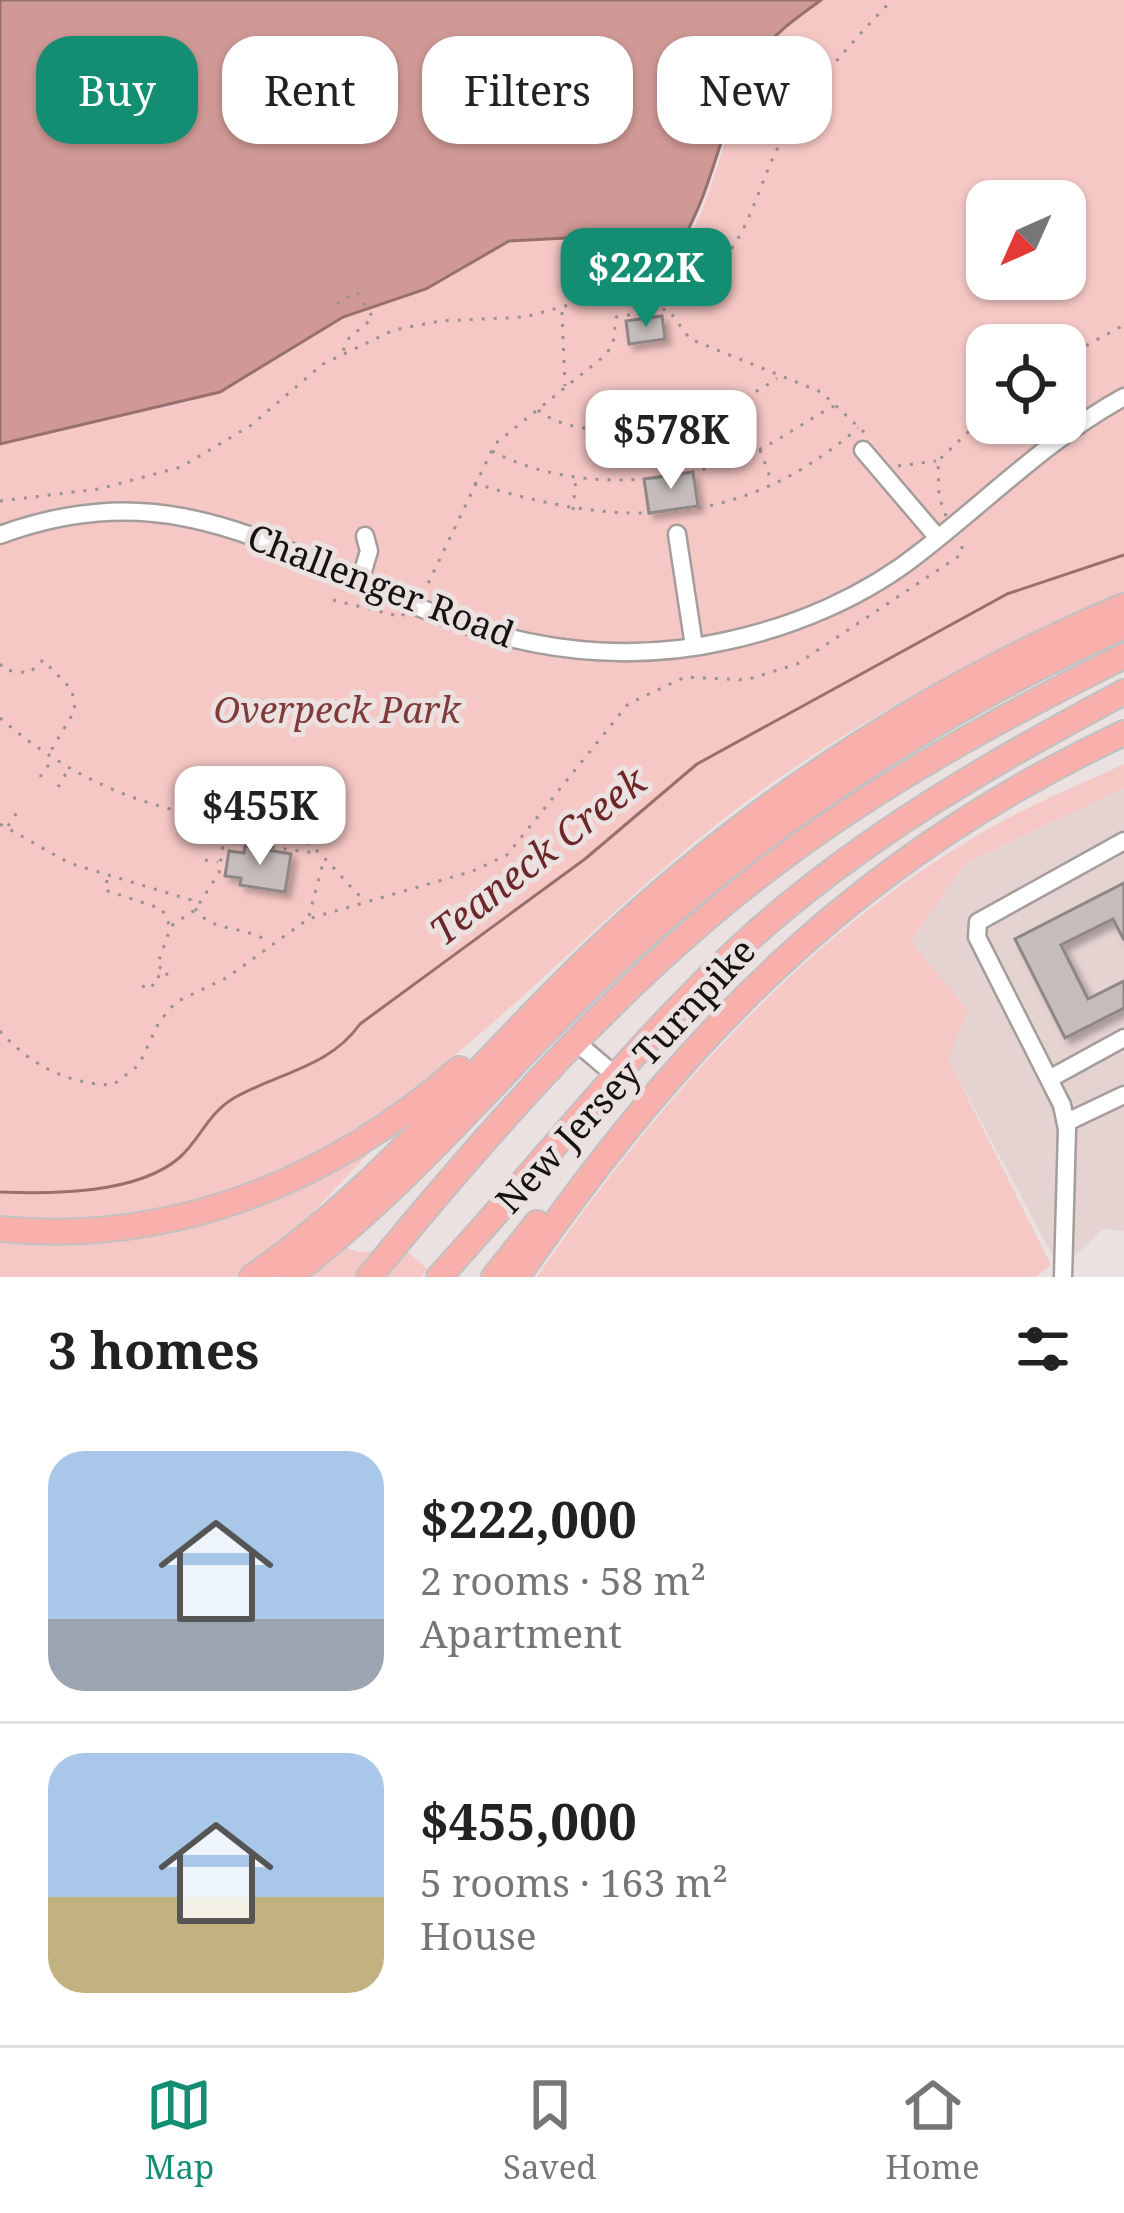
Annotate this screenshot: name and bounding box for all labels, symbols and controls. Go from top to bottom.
chip: Buy [36,36,198,144]
chip: Rent [222,36,398,144]
chip: Filters [422,36,633,144]
chip: New [657,36,832,144]
north arrow [966,180,1086,300]
map controls [966,180,1086,444]
pin: $222K [562,228,730,330]
text: $222K [588,240,704,293]
button: locate [966,324,1086,444]
pin: $578K [587,390,755,492]
text: $578K [613,402,729,455]
street label: Challenger Road [241,512,521,658]
park label: Overpeck Park [213,685,462,734]
water label: Teaneck Creek [418,753,658,956]
pin: $455K [176,766,344,868]
text: $455K [202,778,318,831]
street label: New Jersey Turnpike [484,927,766,1223]
text: 3 homes [48,1314,259,1384]
icon: filters [1010,1316,1076,1382]
text: $222,000 [420,1483,637,1553]
icon: home [144,1499,288,1643]
text: 2 rooms · 58 m² [420,1553,706,1606]
text: Apartment [420,1606,622,1659]
text: $455,000 [420,1785,637,1855]
icon: home [144,1801,288,1945]
text: 5 rooms · 163 m² [420,1855,728,1908]
text: House [420,1908,537,1961]
tab: Map [144,2072,214,2189]
tab: Saved [503,2072,597,2189]
tab: Home [886,2072,980,2189]

